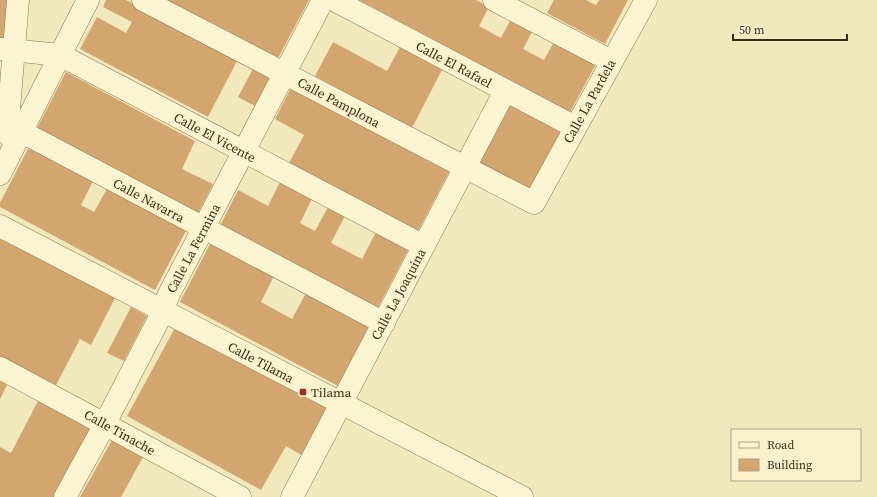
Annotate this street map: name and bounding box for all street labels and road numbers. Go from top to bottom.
street label: Calle El Rafael [413,37,495,92]
street label: Calle La Pardela [559,56,620,146]
street label: Calle Pamplona [295,74,383,131]
street label: Calle El Vicente [171,109,259,166]
street label: Calle Navarra [110,175,188,227]
street label: Calle La Fermina [163,200,224,296]
street label: Calle La Joaquina [367,245,430,343]
street label: Calle Tilama [225,338,297,387]
street label: Calle Tinache [81,406,159,459]

